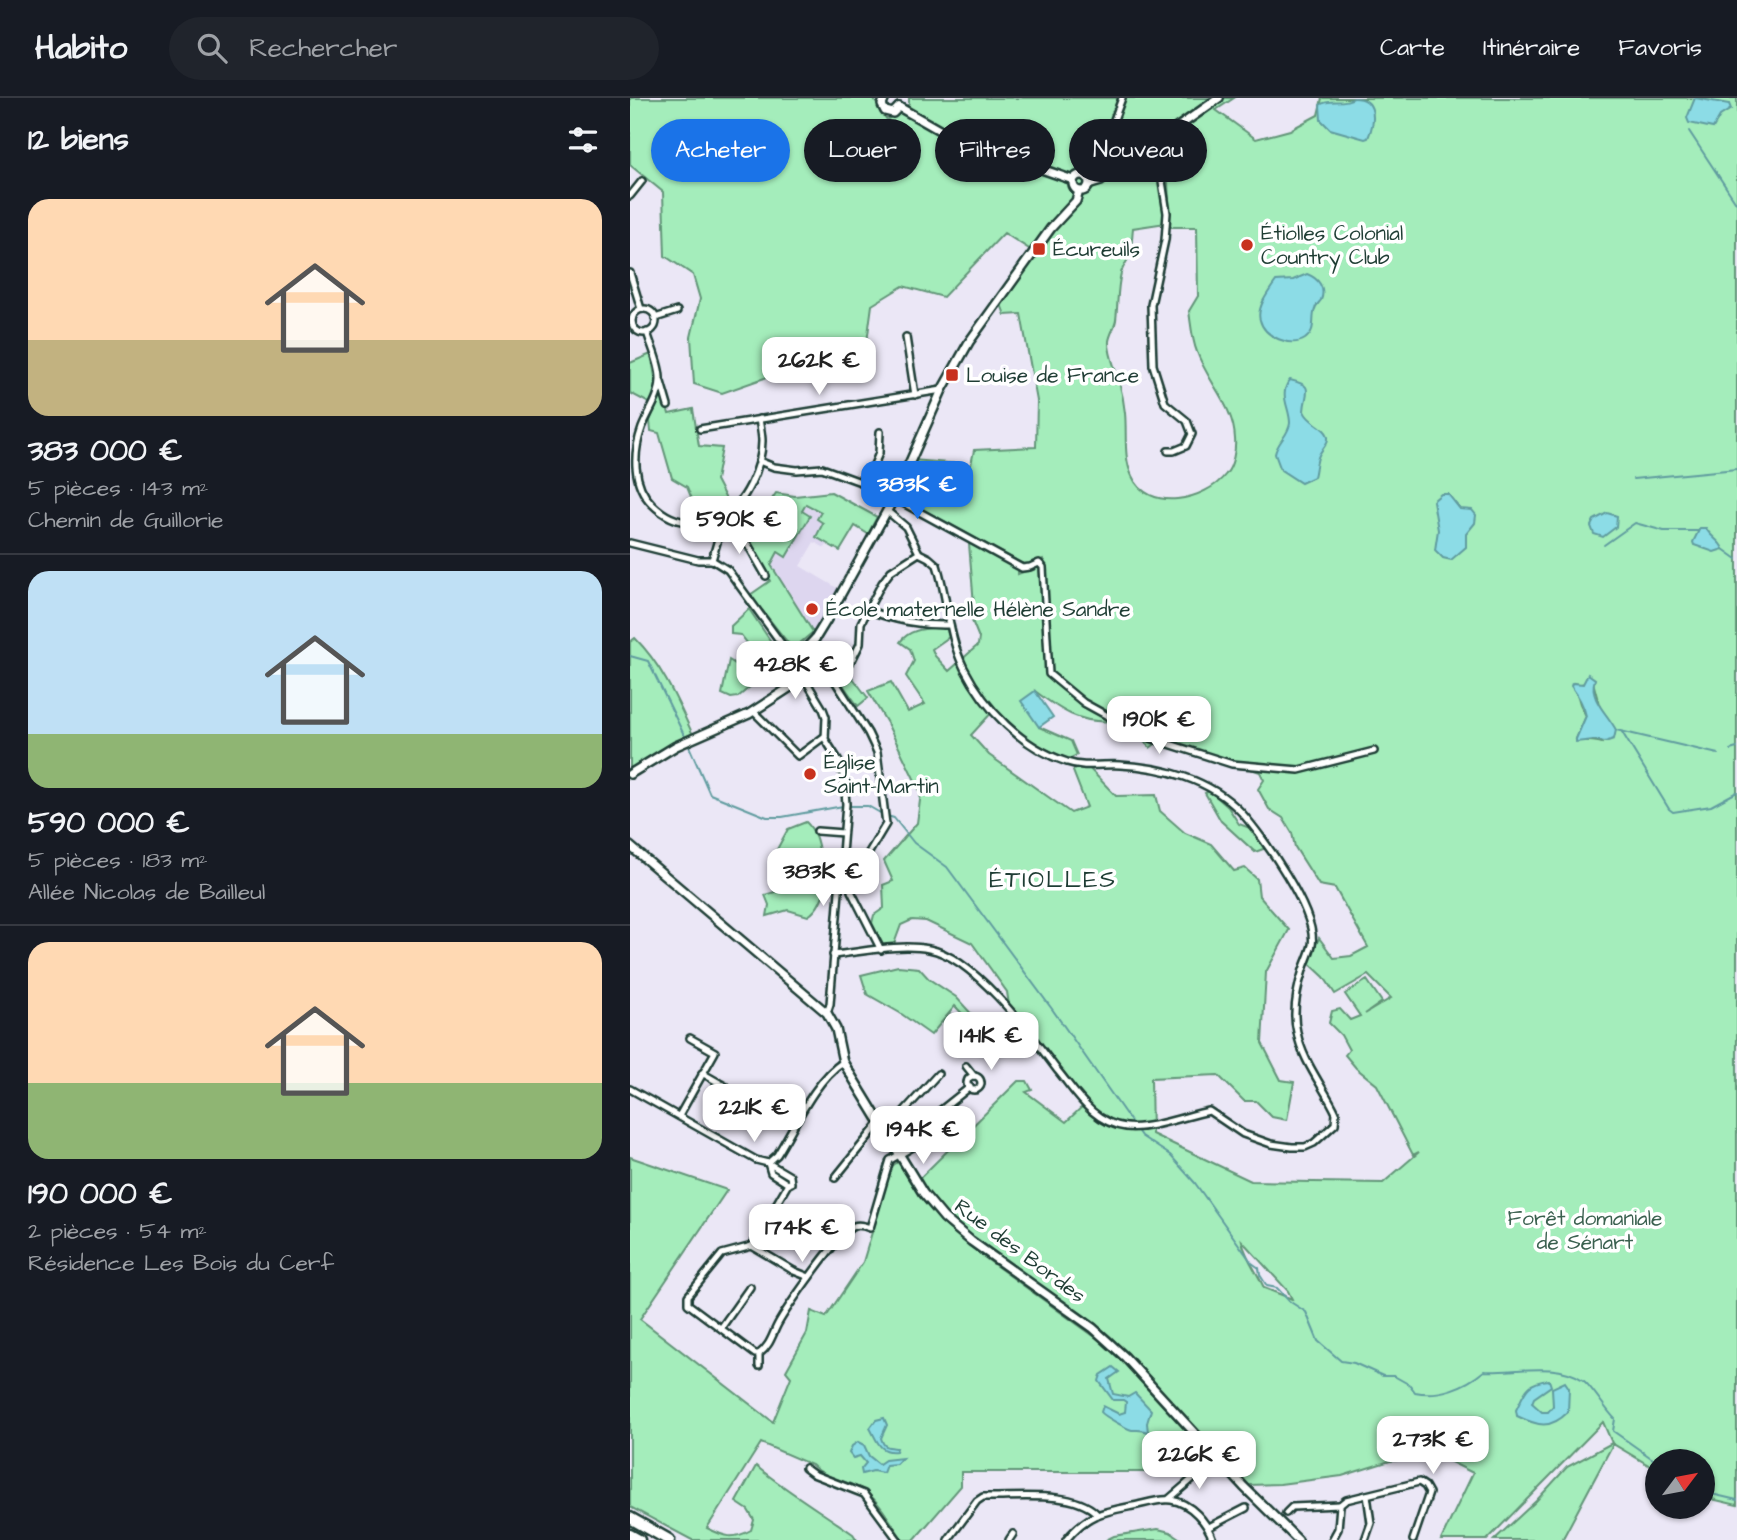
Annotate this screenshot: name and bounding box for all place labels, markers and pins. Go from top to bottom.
place label: Étiolles Colonial Country Club [1261,219,1403,274]
place label: Écureuils [1053,235,1140,264]
marker: Étiolles Colonial Country Club [1239,237,1255,253]
marker: Écureuils [1031,241,1047,257]
pin: 262K € [762,338,876,397]
place label: Louise de France [966,361,1139,390]
marker: Louise de France [944,367,960,383]
pin: 383K € [860,462,974,521]
pin: 590K € [682,496,796,556]
place label: École maternelle Hélène Sandre [826,595,1131,624]
marker: École maternelle Hélène Sandre [804,601,820,617]
pin: 428K € [738,642,852,701]
pin: 190K € [1102,696,1216,756]
place label: Église Saint-Martin [824,748,939,801]
marker: Église Saint-Martin [802,766,818,782]
pin: 383K € [766,848,880,908]
pin: 141K € [934,1012,1048,1072]
pin: 221K € [697,1084,811,1144]
pin: 194K € [866,1107,980,1166]
pin: 174K € [745,1204,859,1264]
pin: 273K € [1376,1416,1490,1476]
pin: 226K € [1142,1432,1256,1491]

